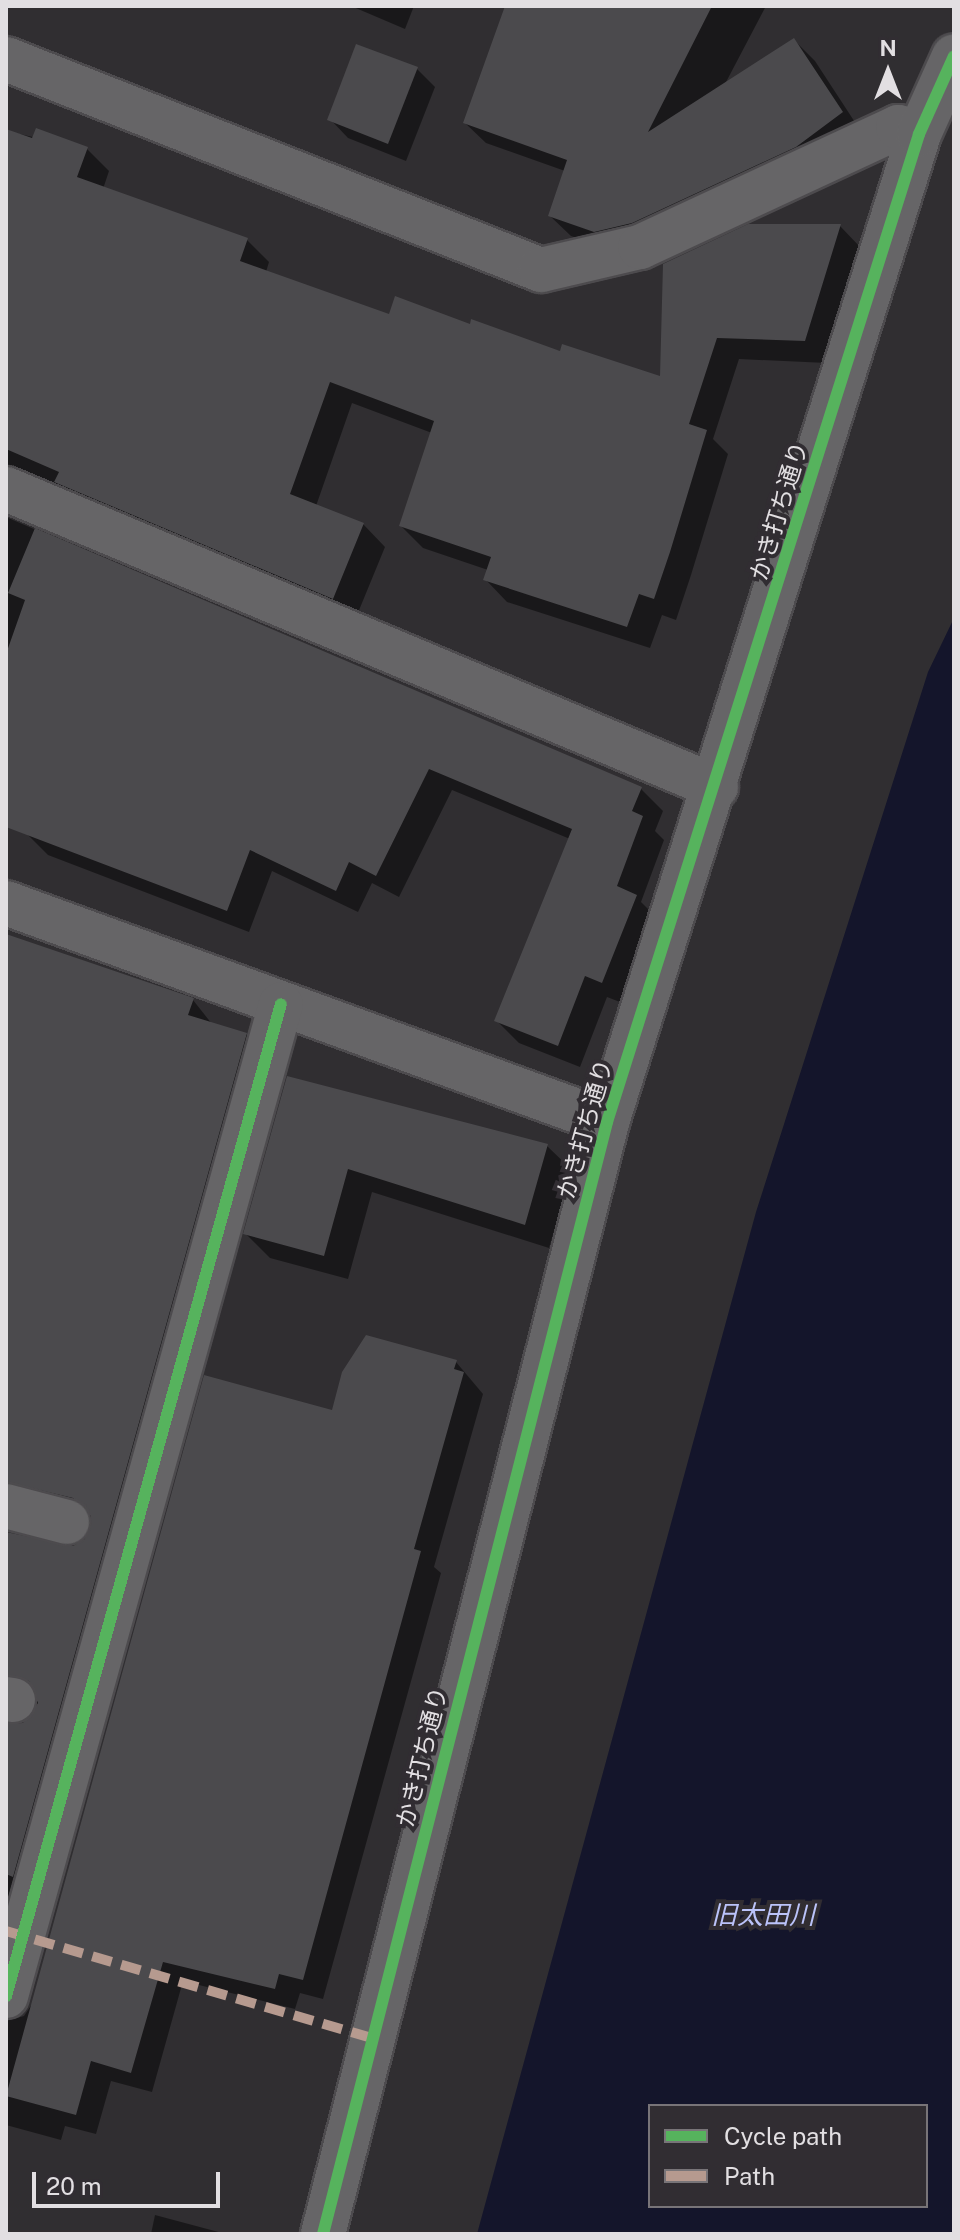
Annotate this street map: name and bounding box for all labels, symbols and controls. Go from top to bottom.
north arrow [848,32,928,112]
text: N [879,35,897,61]
street label: かき打ち通り [744,438,814,584]
street label: かき打ち通り [551,1056,619,1202]
street label: かき打ち通り [391,1684,453,1830]
water label: 旧太田川 [711,1899,815,1931]
legend [648,2104,928,2208]
text: Cycle path [724,2122,842,2150]
scale bar [36,2156,224,2206]
text: Path [724,2162,775,2190]
text: 20 m [46,2172,102,2200]

